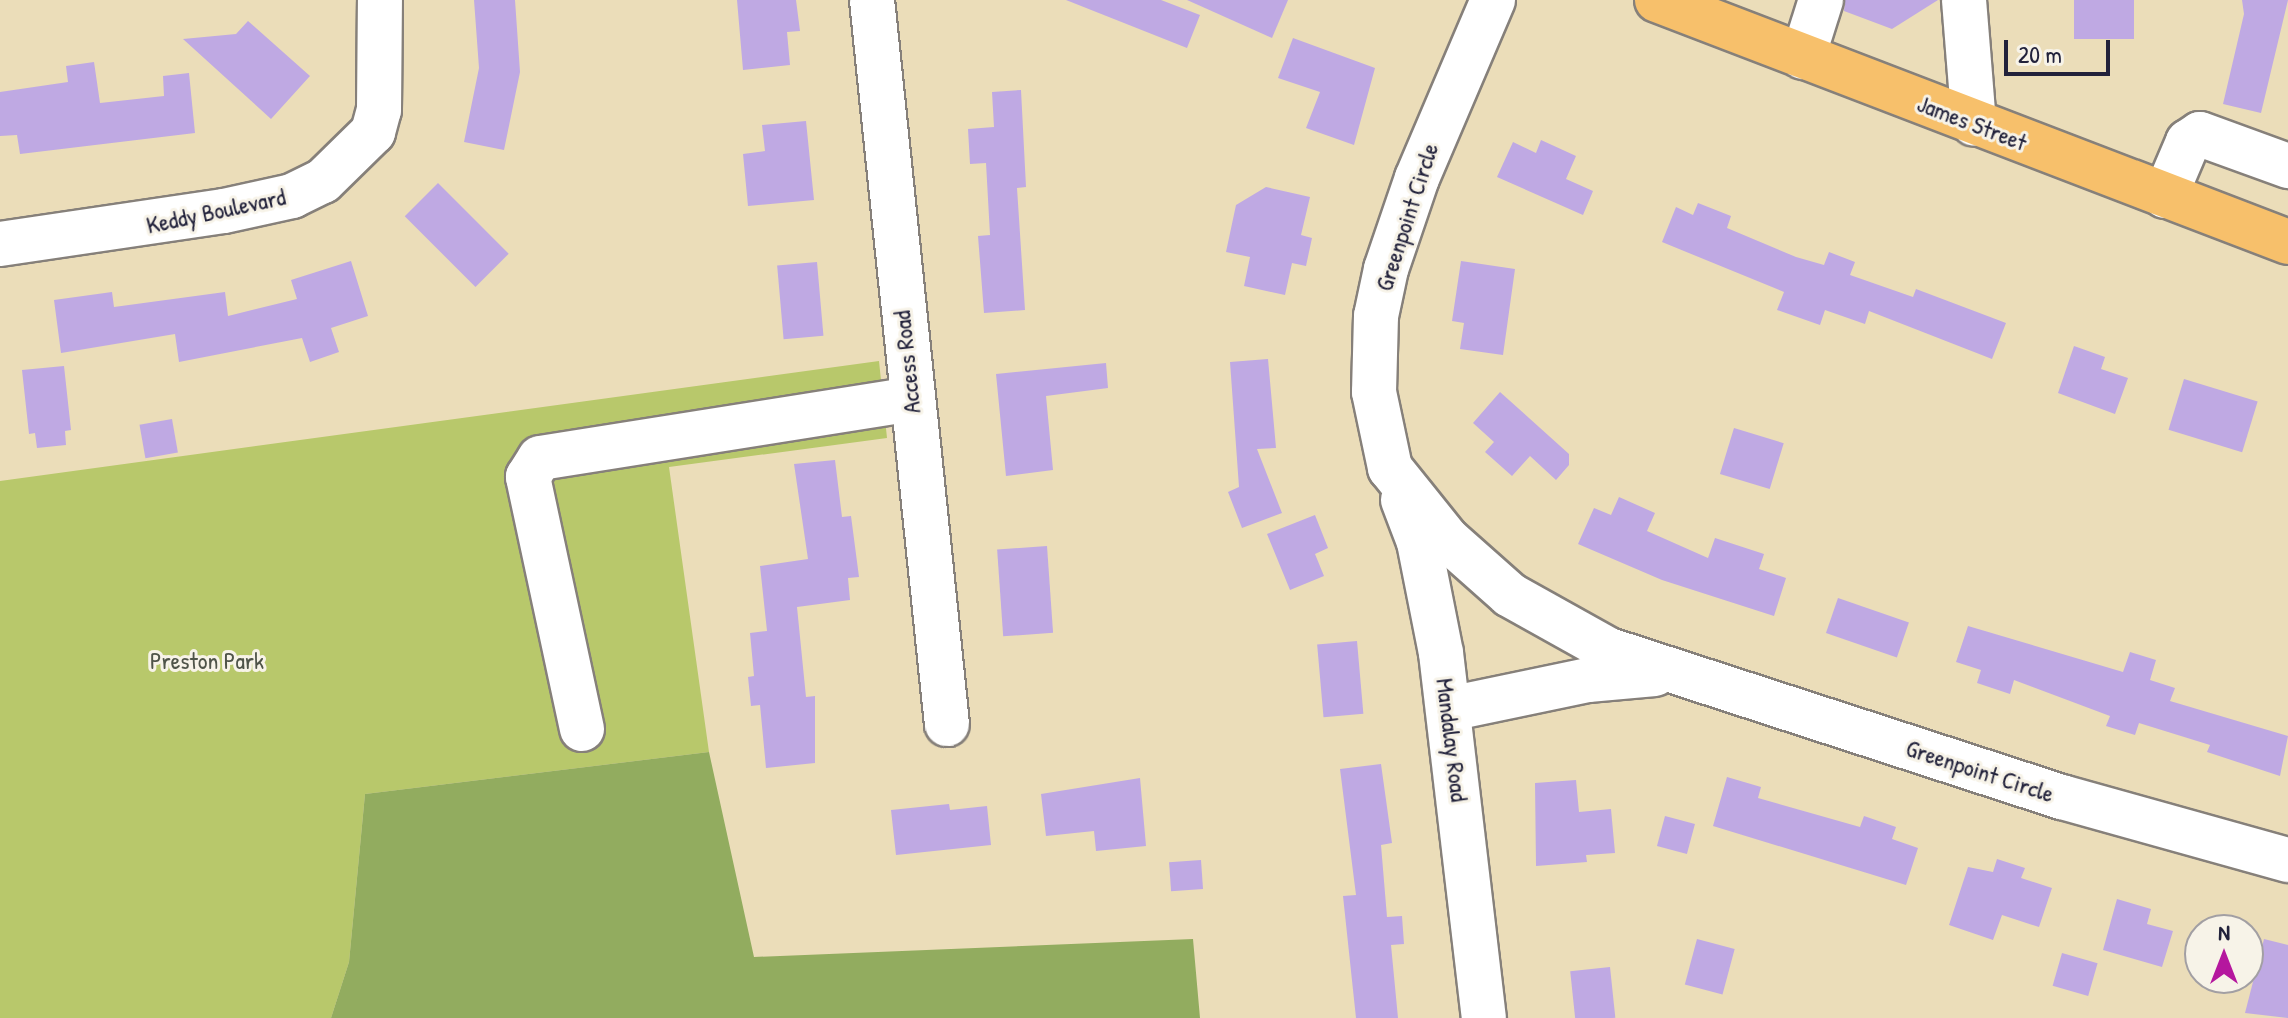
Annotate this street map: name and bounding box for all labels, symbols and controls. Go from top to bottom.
scale bar [2008,24,2114,74]
text: 20 m [2018,38,2062,70]
street label: James Street [1913,89,2031,157]
street label: Greenpoint Circle [1370,139,1444,295]
street label: Keddy Boulevard [144,182,288,240]
street label: Access Road [887,309,927,415]
park label: Preston Park [150,647,264,675]
street label: Mandalay Road [1430,677,1474,803]
street label: Greenpoint Circle [1902,734,2058,808]
north arrow [2184,914,2264,994]
text: N [2218,917,2230,947]

